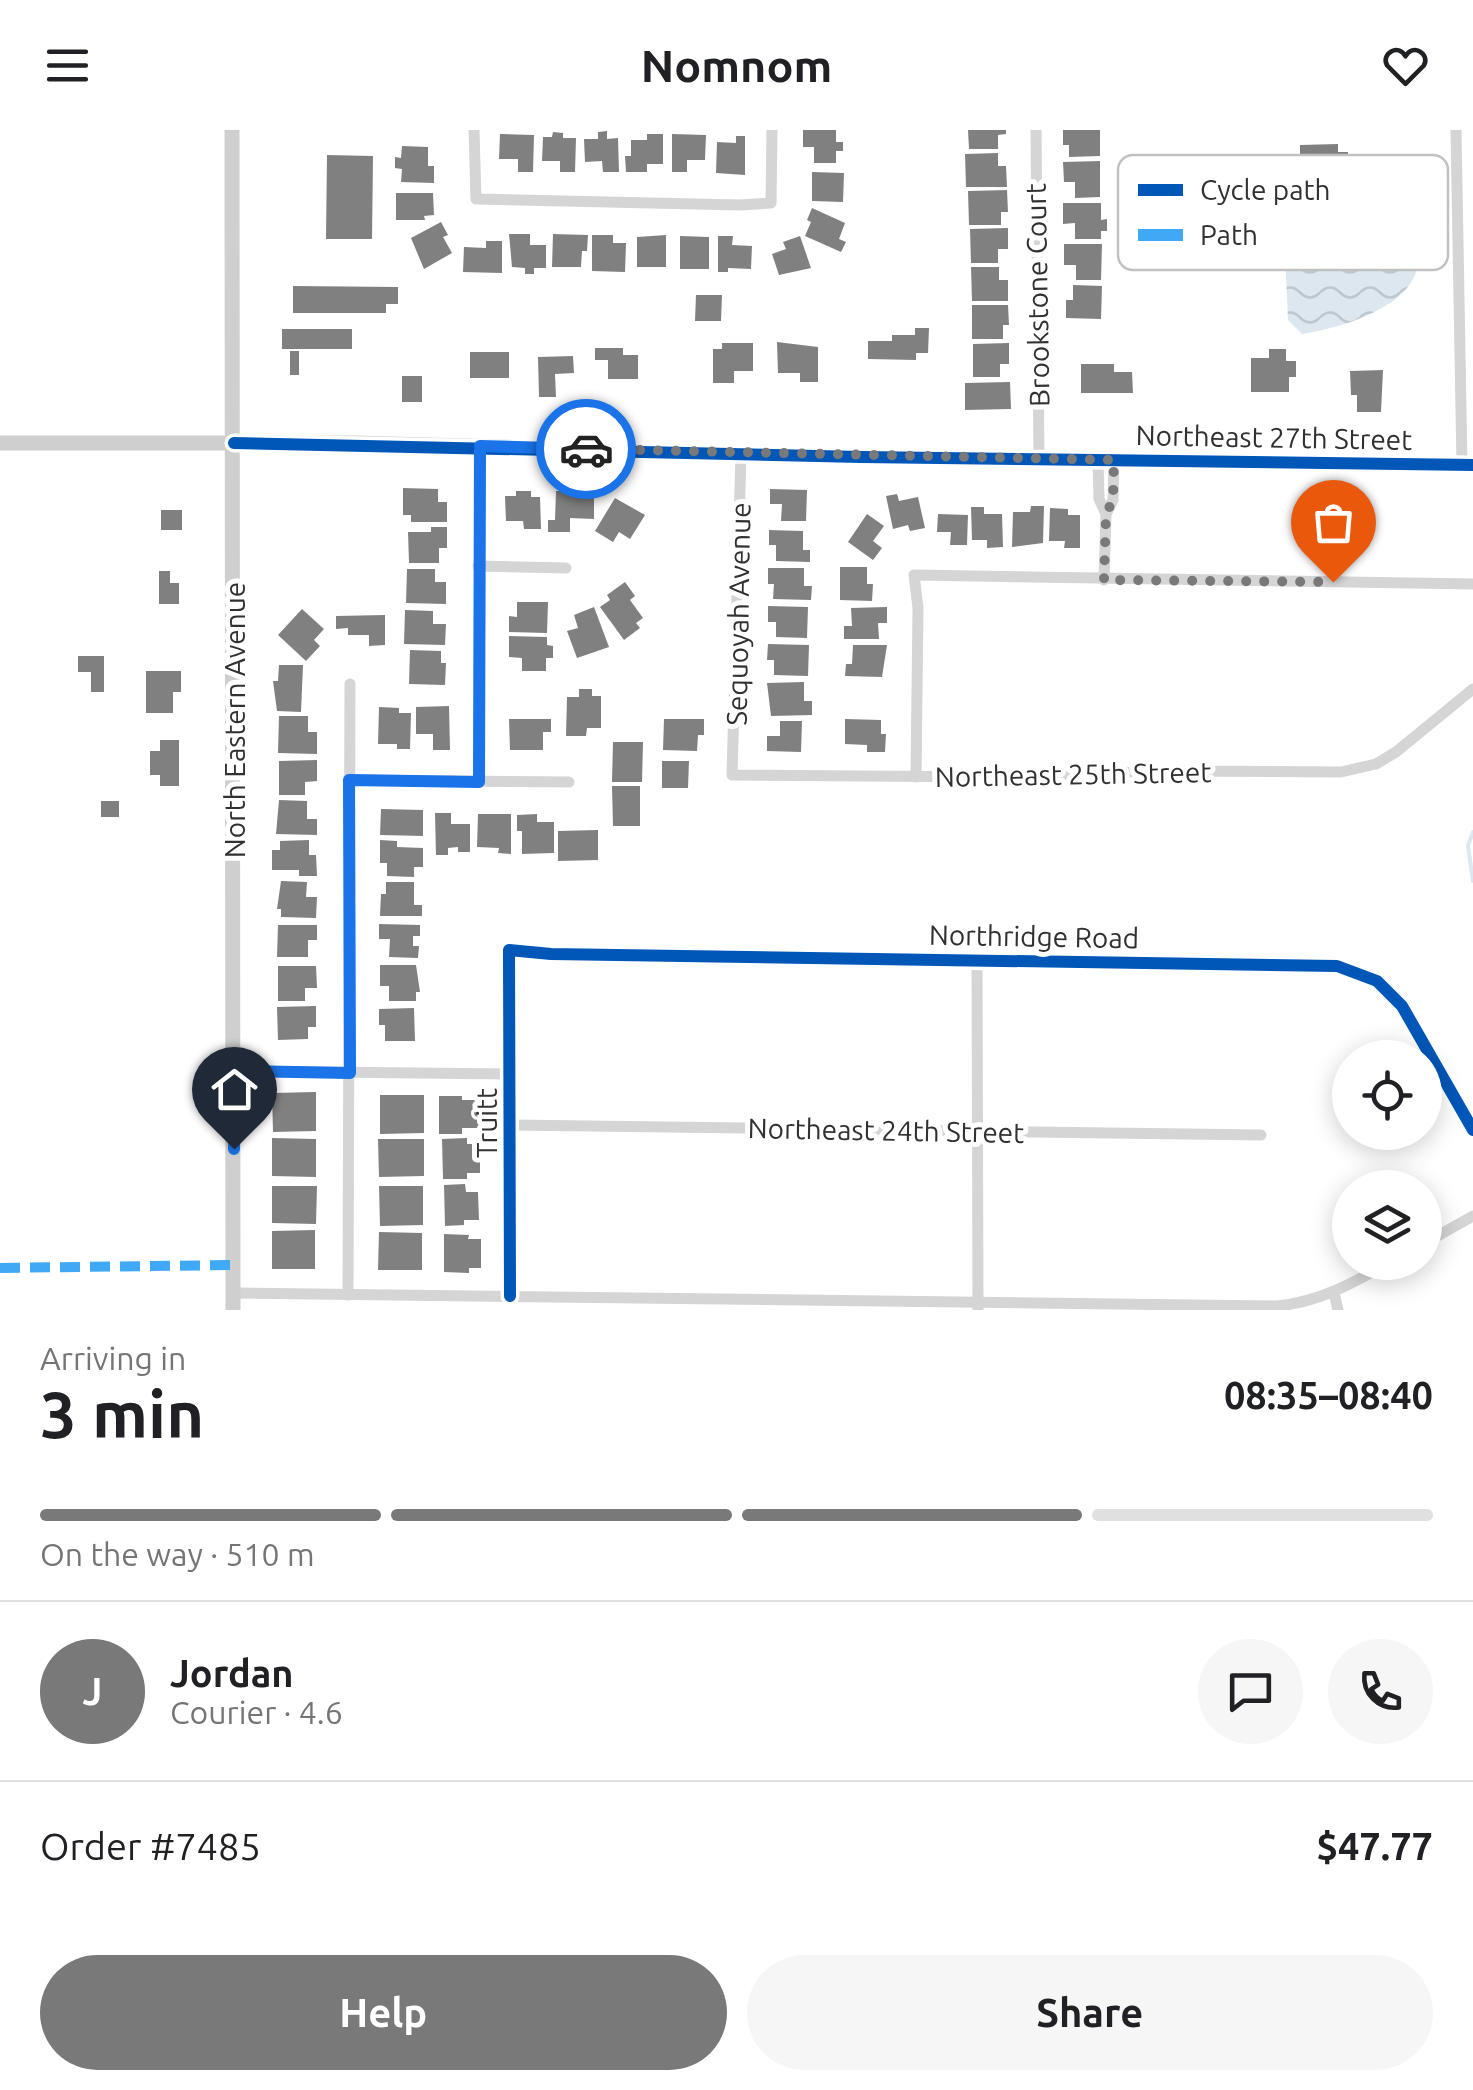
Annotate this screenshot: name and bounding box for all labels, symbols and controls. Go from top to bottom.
icon: menu [40,38,95,93]
icon: heart [1378,38,1433,93]
text: Nomnom [641,40,832,91]
legend [1118,155,1448,270]
text: Cycle path [1200,174,1331,205]
street label: Brookstone Court [1020,183,1054,407]
text: Path [1200,219,1258,250]
courier [536,399,636,499]
street label: Northeast 27th Street [1135,419,1413,455]
icon: car [559,422,614,477]
pin [1291,480,1376,583]
icon: bag [1306,495,1361,550]
street label: Sequoyah Avenue [721,502,755,726]
street label: North Eastern Avenue [219,582,250,858]
street label: Northeast 25th Street [934,756,1212,792]
street label: Northridge Road [929,919,1139,953]
map controls [1332,1040,1442,1280]
button: locate [1332,1040,1442,1150]
pin [192,1047,277,1150]
icon: home [207,1062,262,1117]
street label: Truitt [471,1088,502,1158]
street label: Northeast 24th Street [747,1112,1025,1148]
button: layers [1332,1170,1442,1280]
text: Arriving in [40,1340,186,1376]
text: 08:35–08:40 [1224,1374,1433,1416]
text: 3 min [40,1377,204,1450]
text: On the way · 510 m [40,1536,315,1572]
button: chat [1198,1639,1303,1744]
button: phone [1328,1639,1433,1744]
text: Jordan [170,1652,294,1694]
text: J [83,1670,102,1712]
text: Courier · 4.6 [170,1694,343,1730]
text: Order #7485 [40,1825,261,1867]
text: $47.77 [1316,1825,1433,1867]
button: Help [40,1955,727,2070]
button: Share [747,1955,1433,2070]

